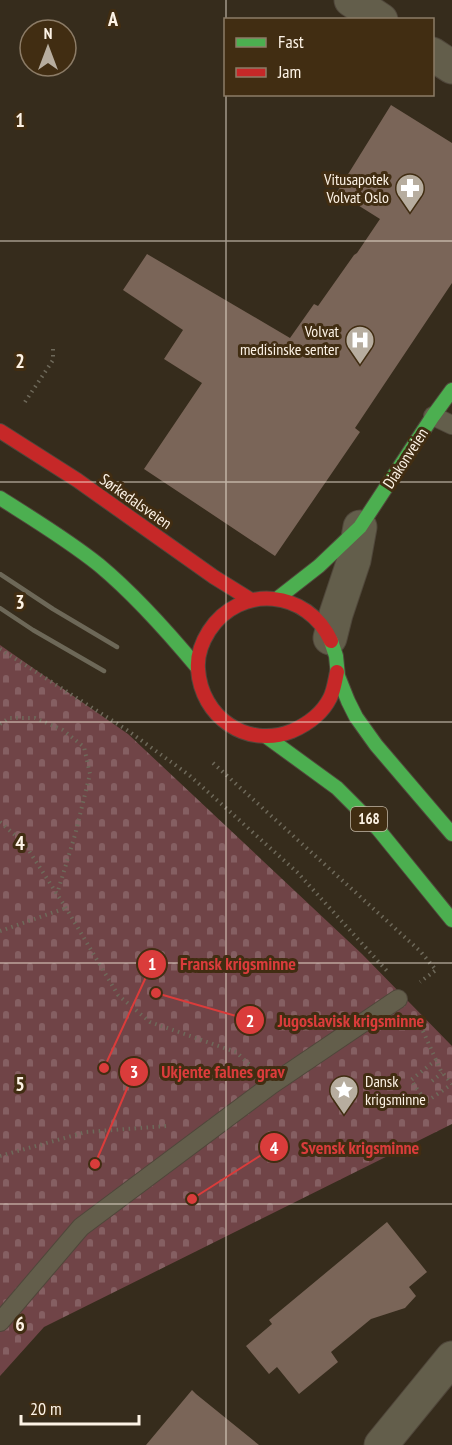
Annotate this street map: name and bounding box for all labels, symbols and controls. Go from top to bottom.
text: A [107,6,119,32]
north arrow [18,18,78,78]
legend [224,18,434,96]
text: N [44,23,52,43]
text: Fast [278,30,304,53]
text: Jam [277,60,301,83]
text: 1 [15,107,25,133]
place label: Vitusapotek Volvat Oslo [323,169,390,207]
pharmacy icon: Vitusapotek Volvat Oslo [394,172,426,214]
place label: Volvat medisinske senter [240,321,340,359]
hospital icon: Volvat medisinske senter [344,324,376,366]
text: 2 [15,348,25,374]
street label: Diakonveien [378,424,432,492]
street label: Sørkedalsveien [96,469,176,533]
text: 3 [15,589,25,615]
road number: 168 [351,807,387,831]
text: 4 [15,830,25,856]
callout: Fransk krigsminne [137,946,308,982]
text: 1 [148,952,156,975]
text: Fransk krigsminne [180,952,296,975]
callout: Jugoslavisk krigsminne [235,1002,436,1038]
text: 2 [246,1009,254,1032]
text: Jugoslavisk krigsminne [277,1009,424,1032]
callout: Ukjente falnes grav [119,1054,296,1090]
text: 3 [130,1060,138,1083]
text: Ukjente falnes grav [161,1060,286,1083]
text: 5 [15,1071,25,1097]
place label: Dansk krigsminne [365,1071,426,1109]
place icon: Dansk krigsminne [328,1074,360,1116]
callout: Svensk krigsminne [259,1129,432,1165]
text: 4 [270,1136,279,1159]
text: Svensk krigsminne [301,1136,420,1159]
text: 6 [15,1311,25,1337]
scale bar [21,1388,140,1426]
text: 20 m [30,1397,62,1420]

